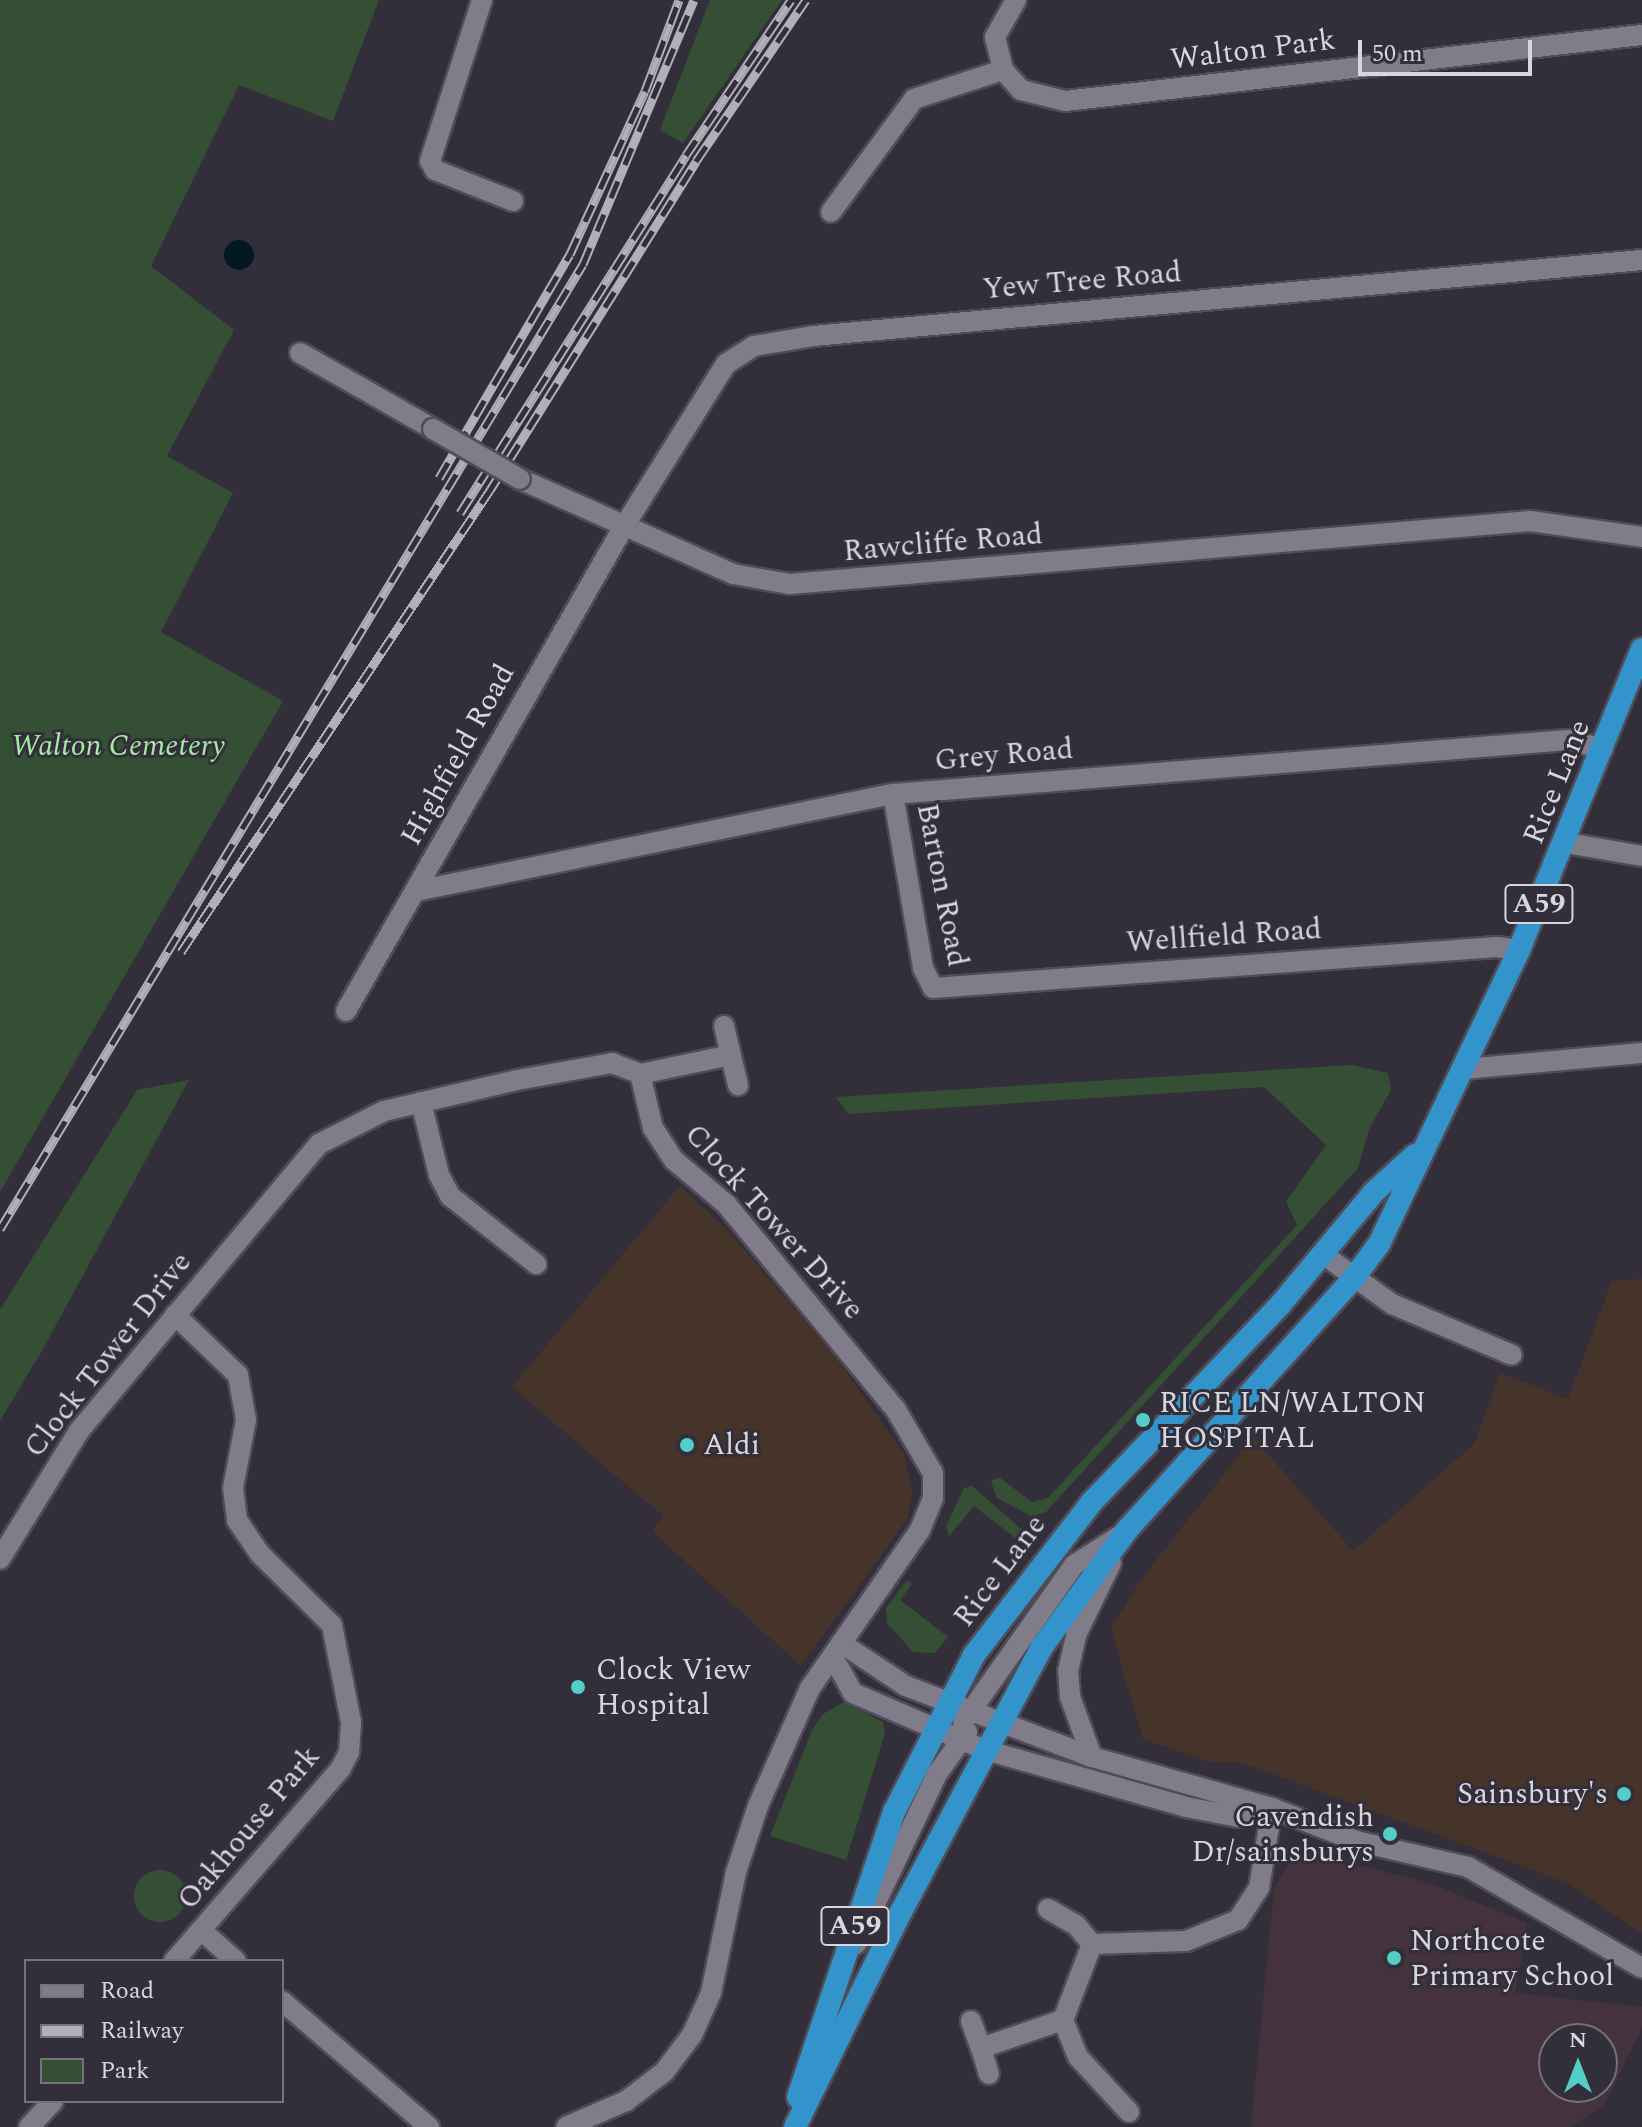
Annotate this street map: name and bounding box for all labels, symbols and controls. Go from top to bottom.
street label: Walton Park [1169,22,1337,78]
scale bar [1362,24,1536,74]
text: 50 m [1372,36,1423,72]
street label: Yew Tree Road [981,254,1183,308]
street label: Rawcliffe Road [842,516,1044,570]
street label: Highfield Road [393,658,523,852]
street label: Rice Lane [1516,714,1598,850]
park label: Walton Cemetery [11,728,225,764]
street label: Grey Road [933,731,1075,779]
street label: Barton Road [909,800,975,970]
road number: A59 [1503,880,1575,928]
street label: Wellfield Road [1125,911,1323,961]
street label: Clock Tower Drive [677,1117,871,1327]
street label: Clock Tower Drive [17,1245,199,1465]
place label: RICE LN/WALTON HOSPITAL [1159,1385,1426,1456]
marker: RICE LN/WALTON HOSPITAL [1134,1411,1152,1429]
place label: Aldi [703,1427,760,1463]
marker: Aldi [678,1436,696,1454]
street label: Rice Lane [946,1508,1054,1634]
place label: Clock View Hospital [596,1652,750,1722]
marker: Clock View Hospital [567,1676,589,1698]
street label: Oakhouse Park [170,1739,328,1917]
place label: Sainsbury's [1457,1776,1608,1812]
marker: Sainsbury's [1615,1785,1633,1803]
place label: Cavendish Dr/sainsburys [1192,1799,1374,1870]
marker: Cavendish Dr/sainsburys [1381,1825,1399,1843]
road number: A59 [819,1902,891,1950]
place label: Northcote Primary School [1410,1923,1614,1994]
marker: Northcote Primary School [1385,1949,1403,1967]
legend [24,1959,284,2103]
text: Road [100,1973,154,2009]
text: Railway [100,2013,184,2049]
north arrow [1538,2023,1618,2103]
text: N [1569,2024,1587,2057]
text: Park [100,2053,150,2089]

